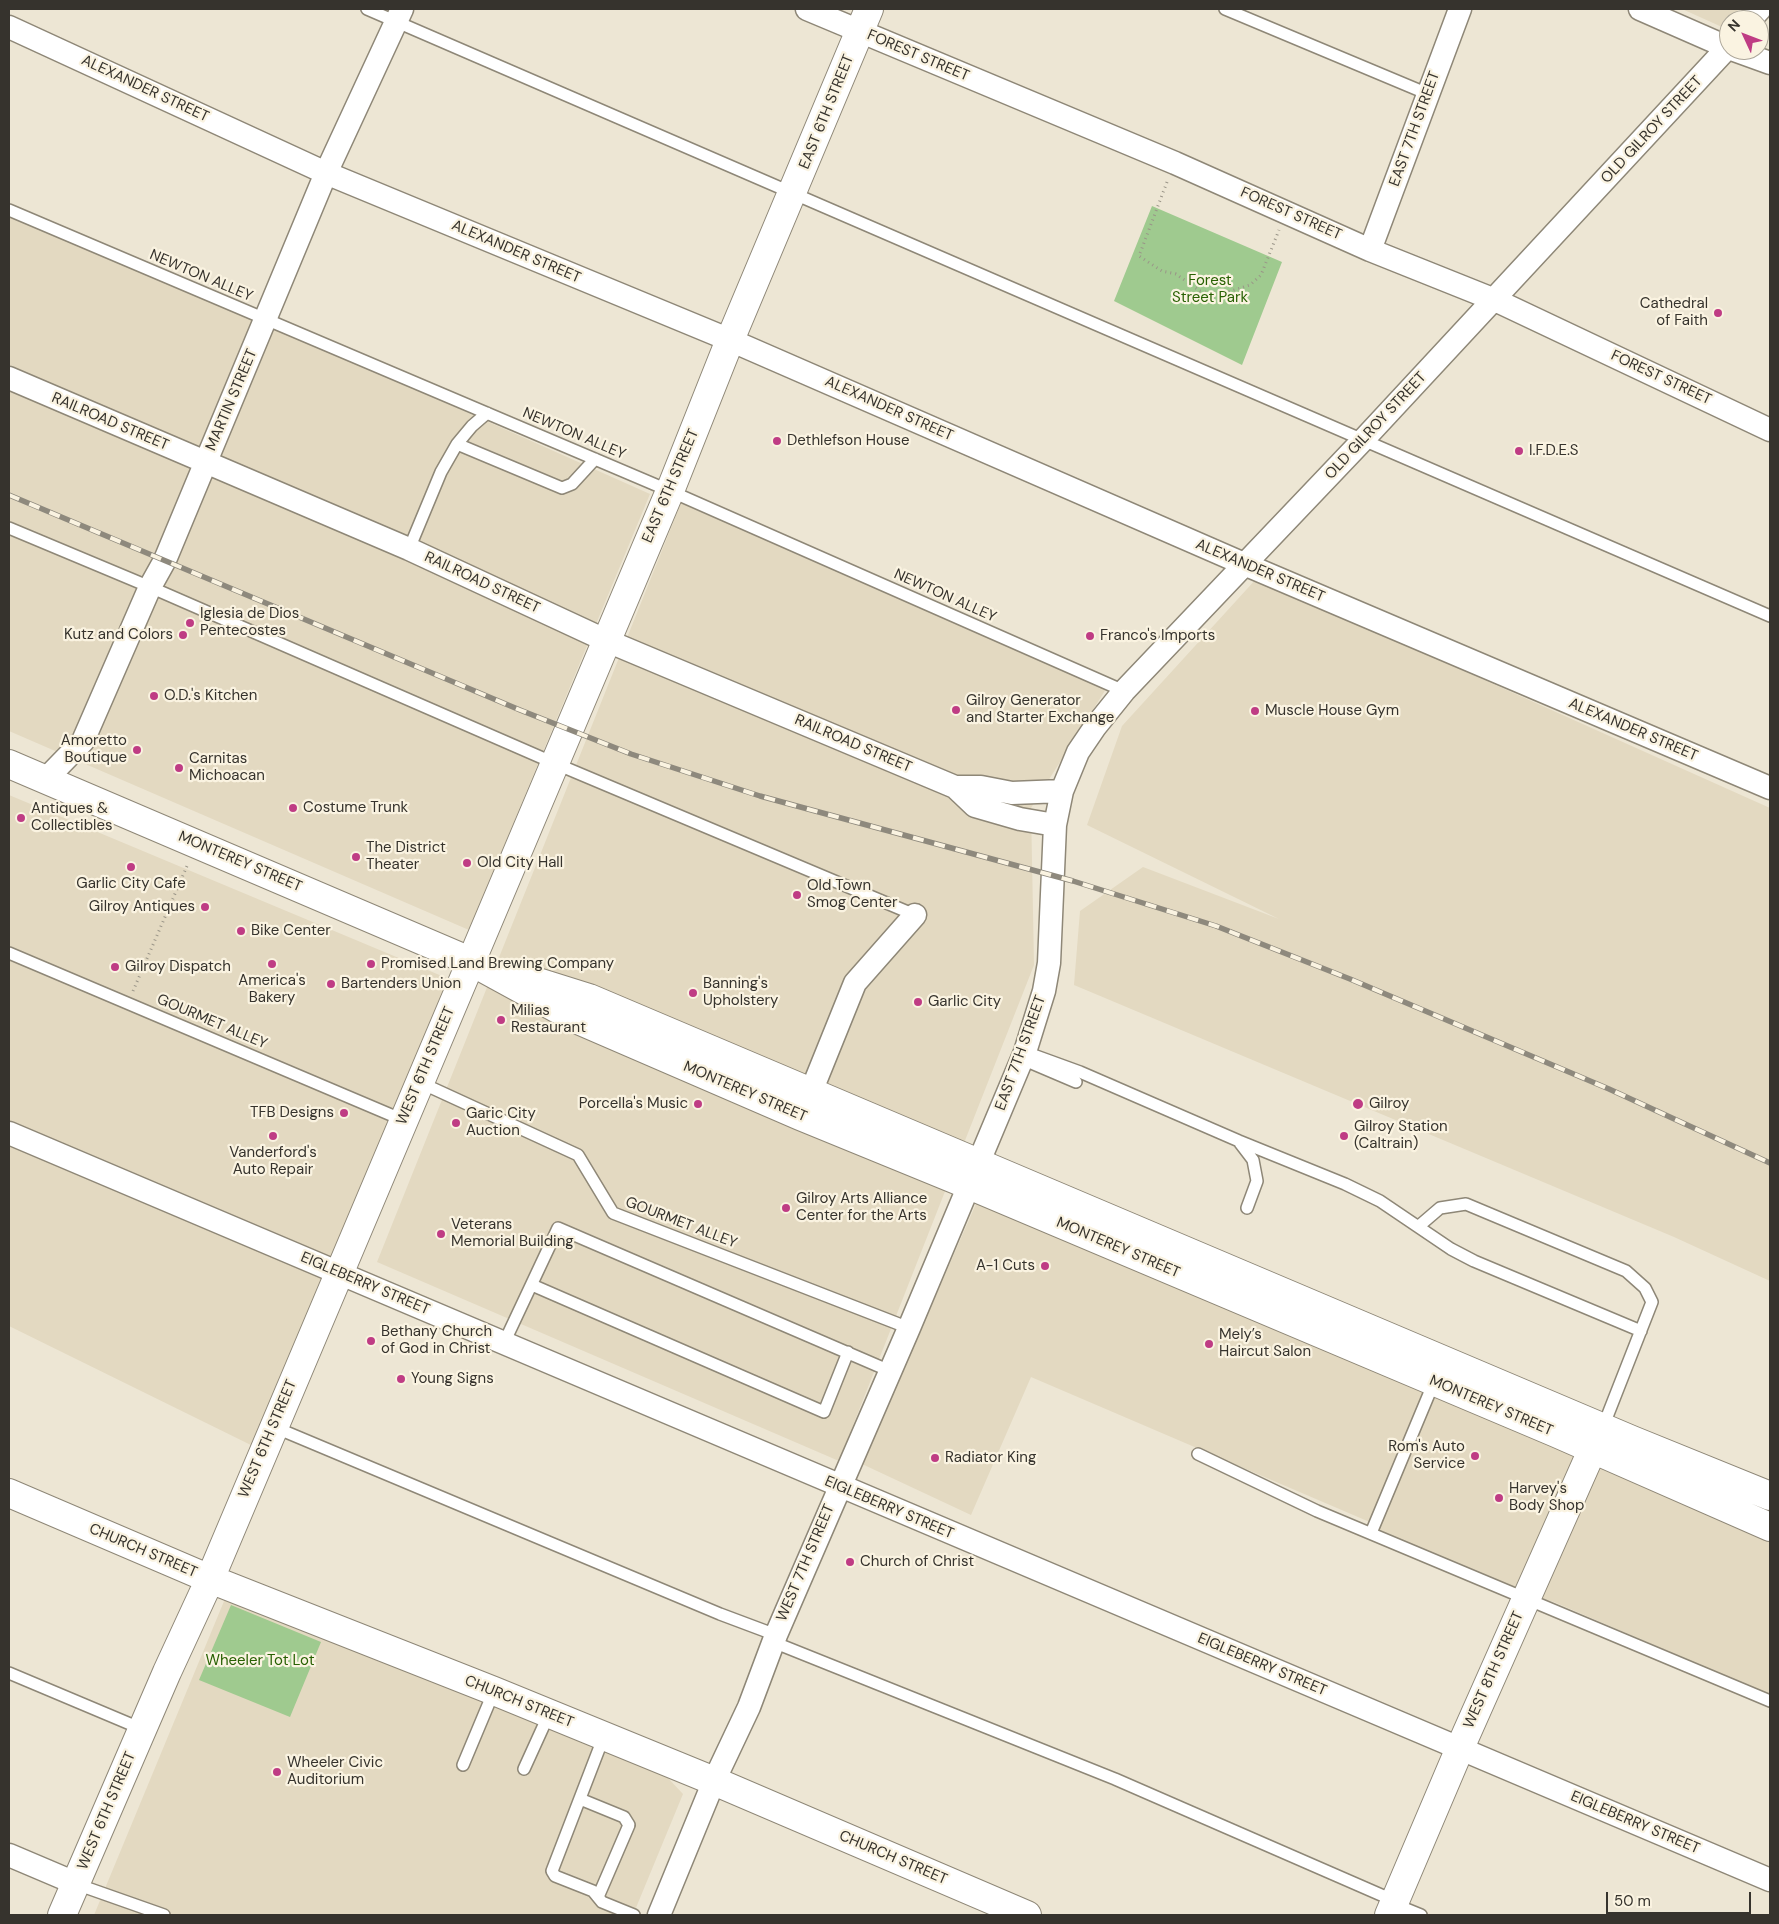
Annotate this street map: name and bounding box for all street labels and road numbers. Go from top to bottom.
street label: FOREST STREET [864,26,972,86]
street label: ALEXANDER STREET [78,52,212,126]
street label: EAST 6TH STREET [796,52,858,172]
street label: EAST 7TH STREET [1386,69,1444,189]
street label: OLD GILROY STREET [1598,73,1706,187]
street label: FOREST STREET [1238,184,1344,244]
street label: ALEXANDER STREET [449,217,583,287]
street label: NEWTON ALLEY [147,246,255,306]
street label: MARTIN STREET [202,346,262,454]
street label: FOREST STREET [1608,347,1714,409]
street label: OLD GILROY STREET [1322,369,1430,483]
street label: ALEXANDER STREET [822,373,956,445]
street label: RAILROAD STREET [49,389,171,455]
street label: NEWTON ALLEY [520,404,628,464]
street label: EAST 6TH STREET [639,426,703,546]
street label: ALEXANDER STREET [1193,536,1327,606]
street label: RAILROAD STREET [421,548,543,618]
street label: NEWTON ALLEY [891,565,999,627]
street label: ALEXANDER STREET [1566,695,1700,765]
street label: RAILROAD STREET [792,711,914,777]
street label: MONTEREY STREET [175,828,305,896]
street label: GOURMET ALLEY [154,991,270,1053]
street label: EAST 7TH STREET [992,993,1050,1113]
street label: WEST 6TH STREET [393,1004,459,1128]
street label: MONTEREY STREET [680,1058,810,1126]
street label: GOURMET ALLEY [623,1193,739,1253]
street label: MONTEREY STREET [1053,1214,1183,1282]
street label: EIGLEBERRY STREET [298,1249,432,1319]
street label: MONTEREY STREET [1426,1372,1556,1440]
street label: WEST 6TH STREET [235,1377,301,1501]
street label: EIGLEBERRY STREET [822,1473,956,1543]
street label: WEST 7TH STREET [773,1502,839,1624]
street label: CHURCH STREET [86,1520,200,1582]
street label: WEST 8TH STREET [1460,1609,1528,1731]
street label: EIGLEBERRY STREET [1195,1630,1329,1700]
street label: CHURCH STREET [462,1672,576,1732]
street label: WEST 6TH STREET [74,1749,140,1873]
street label: EIGLEBERRY STREET [1568,1788,1702,1858]
street label: CHURCH STREET [836,1827,950,1889]

